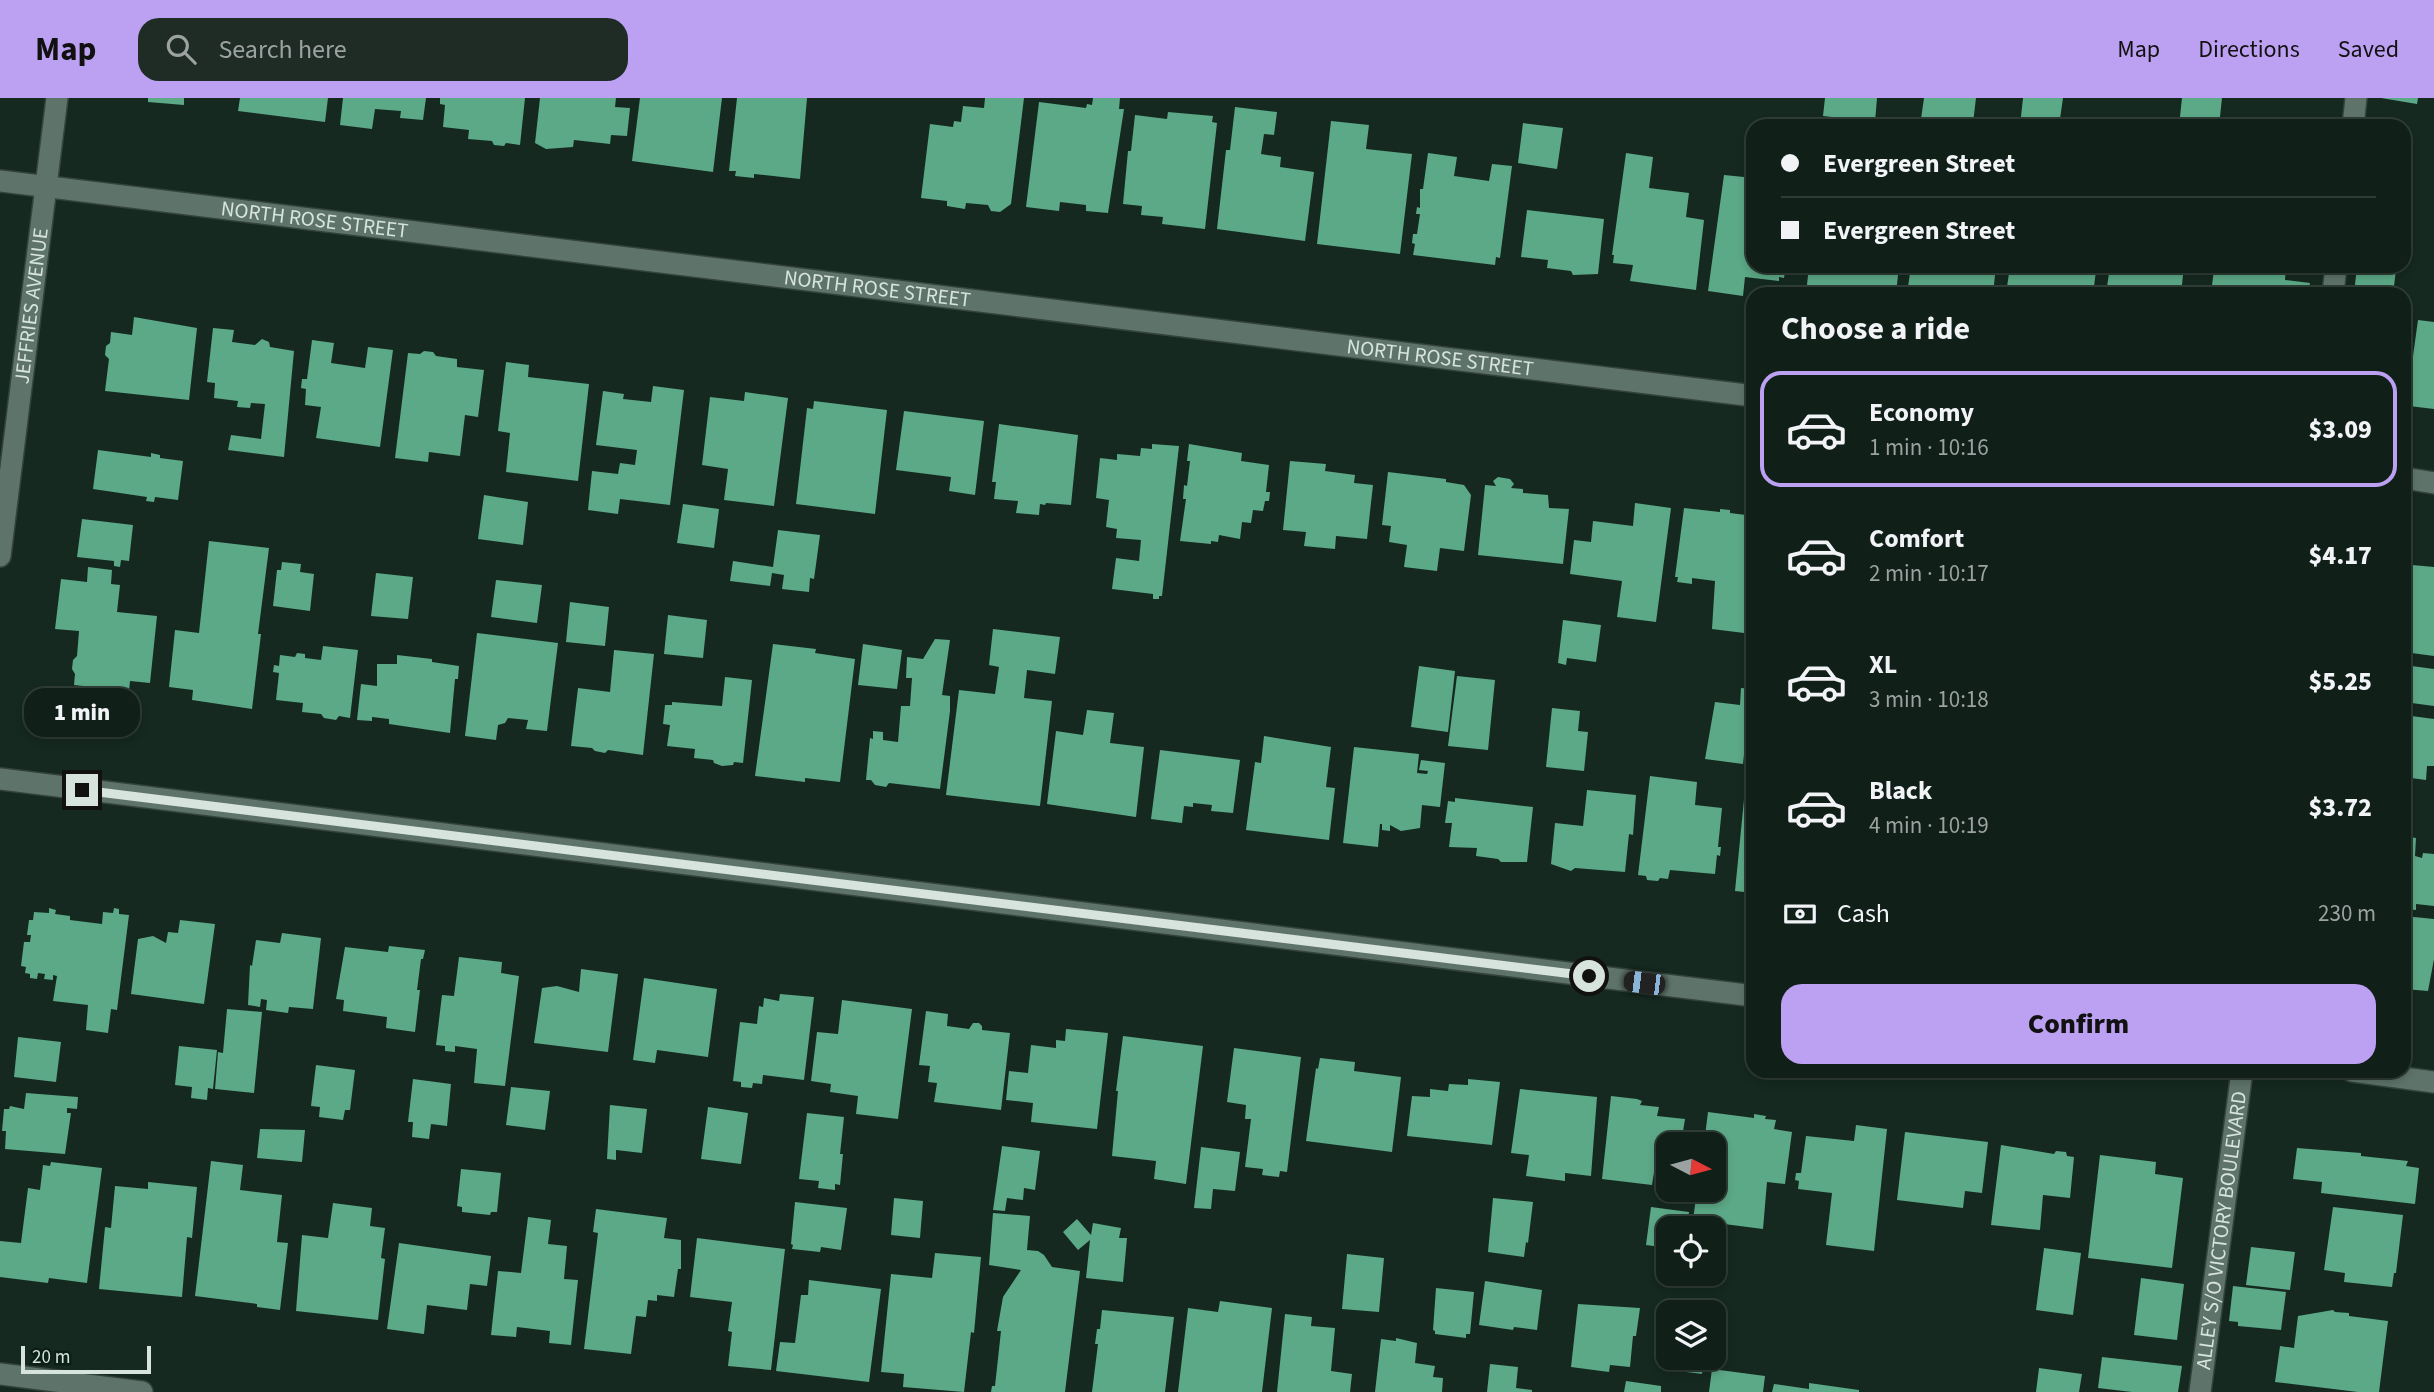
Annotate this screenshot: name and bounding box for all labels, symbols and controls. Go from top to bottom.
search box [138,18,628,81]
text: Map [35,26,96,73]
icon: search [162,30,200,68]
text: Search here [218,31,347,68]
text: Map [2117,32,2160,67]
text: Directions [2198,32,2300,67]
text: Saved [2338,32,2399,67]
text: Evergreen Street [1823,145,2015,182]
street label: NORTH ROSE STREET [219,193,410,246]
text: Evergreen Street [1823,212,2015,249]
street label: JEFFRIES AVENUE [7,226,56,386]
street label: NORTH ROSE STREET [782,262,973,315]
text: Choose a ride [1781,306,1970,352]
street label: NORTH ROSE STREET [1345,331,1535,384]
text: Economy [1869,394,1974,431]
icon: car [1785,398,1848,461]
text: $3.09 [2308,411,2372,448]
text: 1 min · 10:16 [1869,431,1989,464]
text: Comfort [1869,520,1964,557]
icon: car [1785,524,1848,587]
text: $4.17 [2308,537,2372,574]
text: 2 min · 10:17 [1869,557,1989,590]
text: XL [1869,646,1897,683]
icon: car [1785,650,1848,713]
text: $5.25 [2308,663,2372,700]
text: 3 min · 10:18 [1869,683,1989,716]
callout: 1 min [24,688,140,738]
text: 1 min [54,696,110,729]
text: Black [1869,772,1932,809]
route end [66,774,98,806]
icon: car [1785,776,1848,839]
text: $3.72 [2308,789,2372,826]
text: 4 min · 10:19 [1869,809,1989,842]
icon: cash [1781,895,1819,933]
text: Cash [1837,895,1890,932]
text: 230 m [2318,897,2376,930]
route start [1573,960,1605,992]
car [1622,970,1667,996]
button: Confirm [1781,984,2376,1064]
street label: ALLEY S/O VICTORY BOULEVARD [2188,1089,2254,1371]
north arrow [1656,1132,1726,1202]
map controls [1656,1132,1726,1370]
button: locate [1656,1216,1726,1286]
button: layers [1656,1300,1726,1370]
scale bar [21,1343,150,1375]
text: 20 m [32,1344,70,1371]

